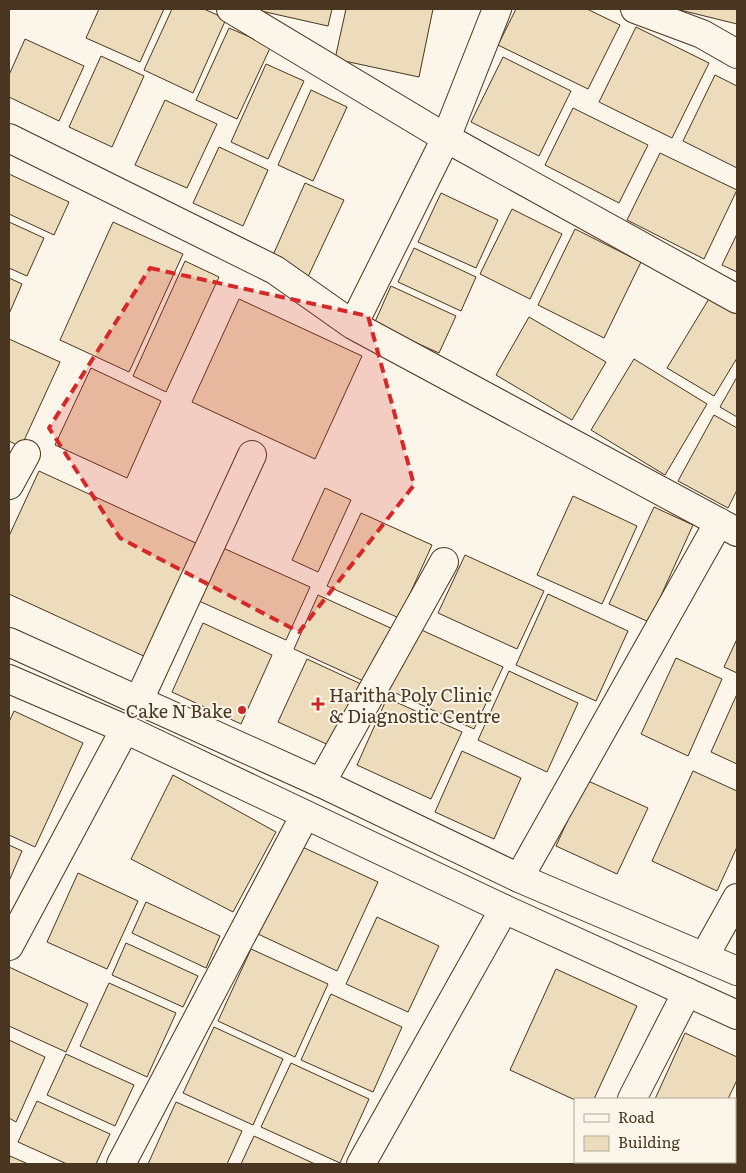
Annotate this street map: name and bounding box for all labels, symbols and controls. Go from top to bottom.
place label: Haritha Poly Clinic & Diagnostic Centre [329,681,500,729]
place label: Cake N Bake [126,697,232,724]
marker: Haritha Poly Clinic & Diagnostic Centre [311,697,325,711]
marker: Cake N Bake [236,704,248,716]
legend [574,1098,736,1163]
text: Road [618,1105,654,1128]
text: Building [618,1130,680,1153]

